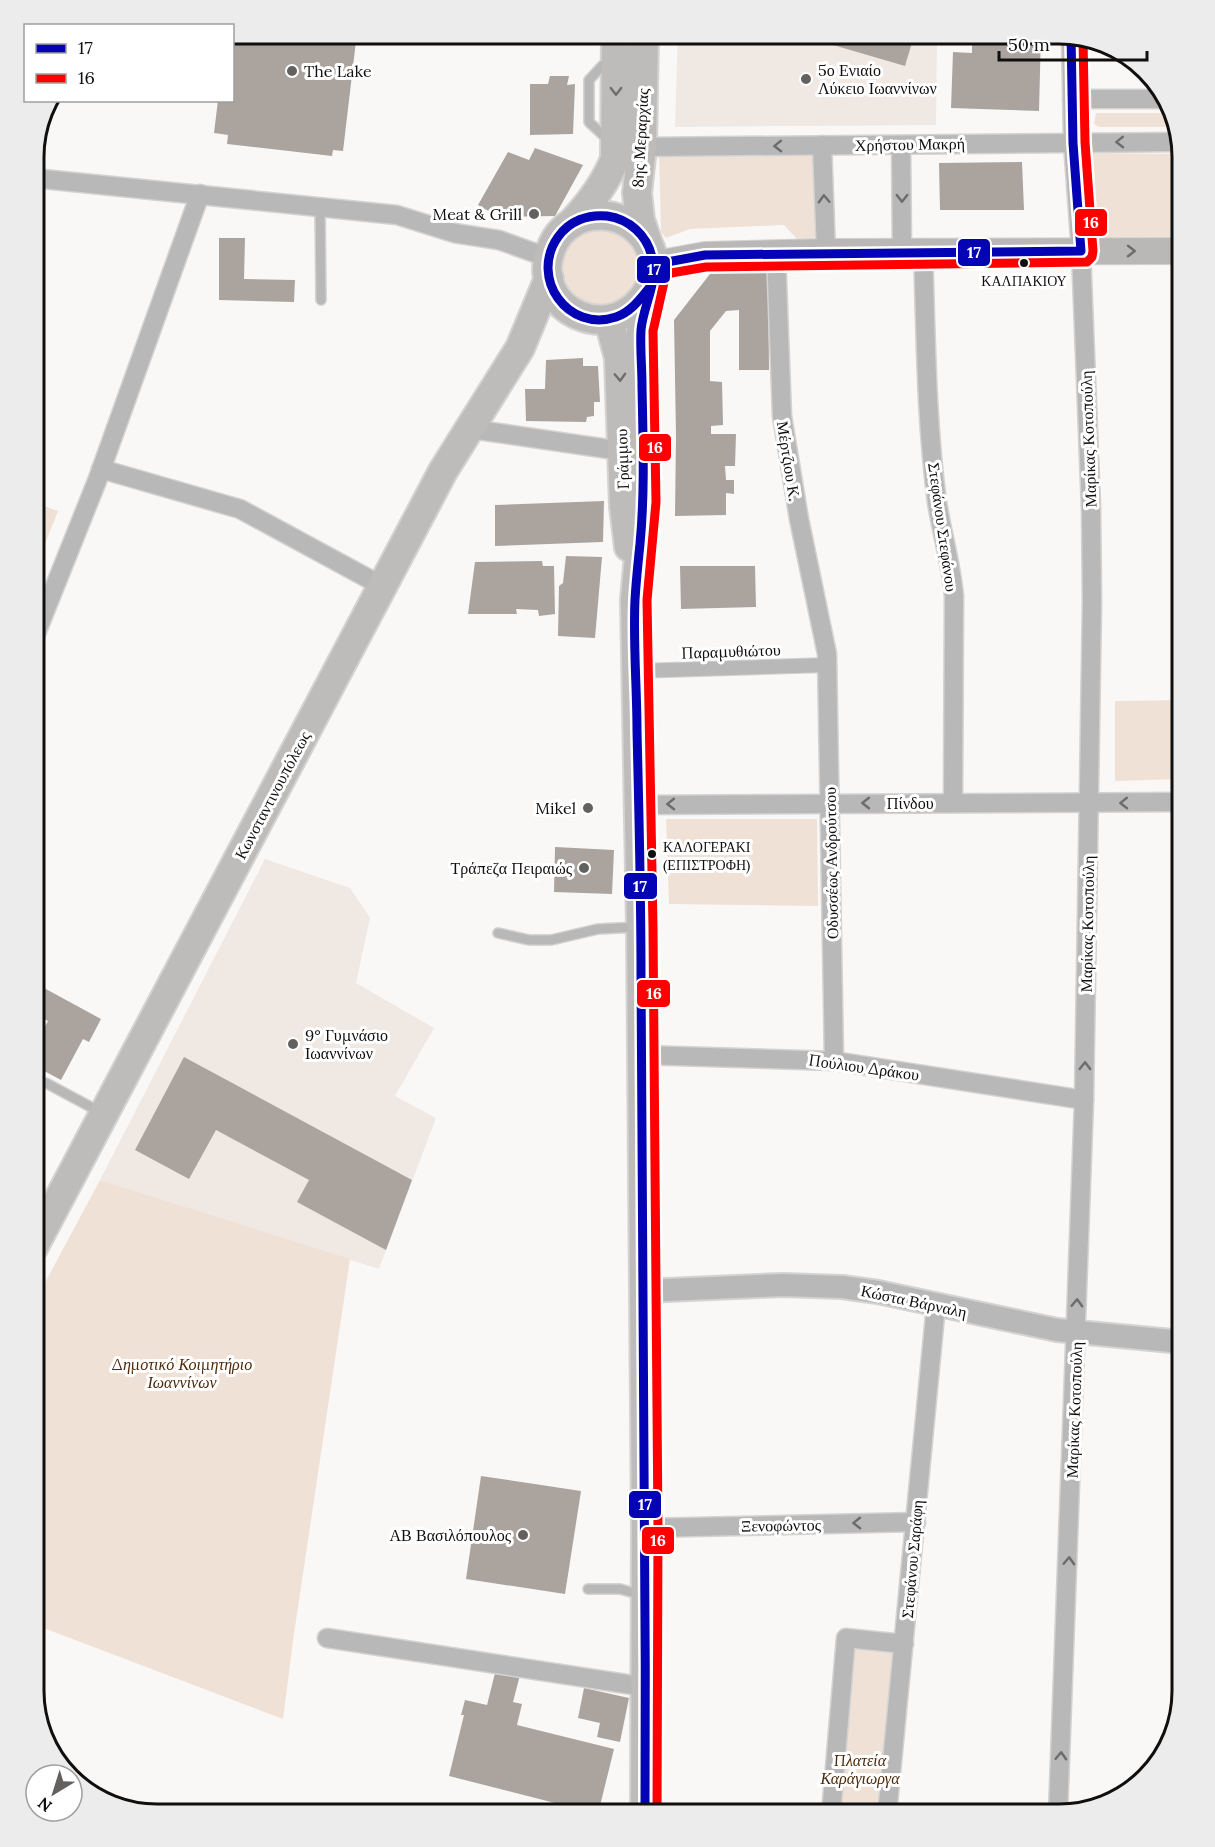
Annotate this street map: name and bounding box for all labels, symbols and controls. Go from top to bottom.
legend [24,24,234,102]
scale bar [999,24,1148,62]
text: 50 m [1008,33,1050,56]
text: 17 [78,36,93,59]
place label: 5ο Ενιαίο Λύκειο Ιωαννίνων [818,60,937,98]
place label: The Lake [304,61,372,81]
marker: The Lake [285,64,299,78]
text: 16 [78,66,95,89]
marker: 5ο Ενιαίο Λύκειο Ιωαννίνων [799,72,813,86]
one-way arrow [610,86,622,95]
street label: 8ης Μεραρχίας [627,87,653,188]
street label: Χρήστου Μακρή [855,133,965,155]
one-way arrow [1115,136,1124,149]
one-way arrow [773,140,782,152]
one-way arrow [818,194,830,203]
one-way arrow [896,194,908,203]
place label: Meat & Grill [433,204,522,224]
marker: Meat & Grill [527,207,541,221]
line badge: 16 [1074,208,1108,237]
text: 16 [1083,212,1099,232]
line badge: 17 [957,238,991,267]
text: 17 [967,242,981,262]
one-way arrow [1127,245,1136,257]
line badge: 17 [636,255,671,284]
marker: ΚΑΛΠΑΚΙΟΥ [1018,257,1030,269]
text: 17 [647,259,661,279]
place label: ΚΑΛΠΑΚΙΟΥ [981,272,1067,290]
street label: Μαρίκας Κοτοπούλη [1076,370,1100,508]
one-way arrow [613,373,626,382]
street label: Μέρτζιου Κ. [773,419,805,503]
street label: Γράμμου [611,428,633,490]
line badge: 16 [638,433,672,462]
text: 16 [647,437,663,457]
street label: Στεφάνου Στεφάνου [924,461,962,593]
street label: Παραμυθιώτου [681,639,781,663]
street label: Κωνσταντινουπόλεως [230,727,314,862]
street label: Οδυσσέως Ανδρούτσου [820,787,842,939]
street label: Πίνδου [886,793,934,813]
one-way arrow [861,797,870,809]
one-way arrow [1119,797,1128,809]
place label: Mikel [535,798,576,818]
one-way arrow [666,798,675,810]
marker: Mikel [581,801,595,815]
place label: ΚΑΛΟΓΕΡΑΚΙ (ΕΠΙΣΤΡΟΦΗ) [663,838,751,874]
marker: ΚΑΛΟΓΕΡΑΚΙ (ΕΠΙΣΤΡΟΦΗ) [646,848,658,860]
street label: Μαρίκας Κοτοπούλη [1076,855,1098,993]
place label: Τράπεζα Πειραιώς [451,858,573,878]
marker: Τράπεζα Πειραιώς [577,861,591,875]
line badge: 17 [623,872,658,900]
text: 17 [633,876,647,896]
line badge: 16 [636,979,671,1008]
text: 16 [646,983,662,1003]
place label: 9° Γυμνάσιο Ιωαννίνων [305,1025,388,1063]
marker: 9° Γυμνάσιο Ιωαννίνων [286,1037,300,1051]
street label: Πούλιου Δράκου [808,1049,921,1085]
one-way arrow [1079,1061,1091,1070]
street label: Κώστα Βάρναλη [859,1280,969,1322]
one-way arrow [1071,1298,1084,1307]
street label: Μαρίκας Κοτοπούλη [1062,1341,1086,1479]
park label: Δημοτικό Κοιμητήριο Ιωαννίνων [112,1354,252,1392]
line badge: 17 [628,1490,662,1519]
text: 17 [638,1494,652,1514]
street label: Στεφάνου Σαράφη [897,1499,927,1619]
street label: Ξενοφώντος [741,1514,822,1536]
one-way arrow [853,1517,862,1529]
place label: ΑΒ Βασιλόπουλος [390,1525,512,1545]
line badge: 16 [641,1526,675,1555]
marker: ΑΒ Βασιλόπουλος [516,1528,530,1542]
text: 16 [650,1530,666,1550]
one-way arrow [1062,1556,1075,1565]
park label: Πλατεία Καράγιωργα [819,1750,900,1788]
one-way arrow [1054,1751,1067,1760]
north arrow [24,1763,84,1823]
text: N [34,1793,56,1817]

